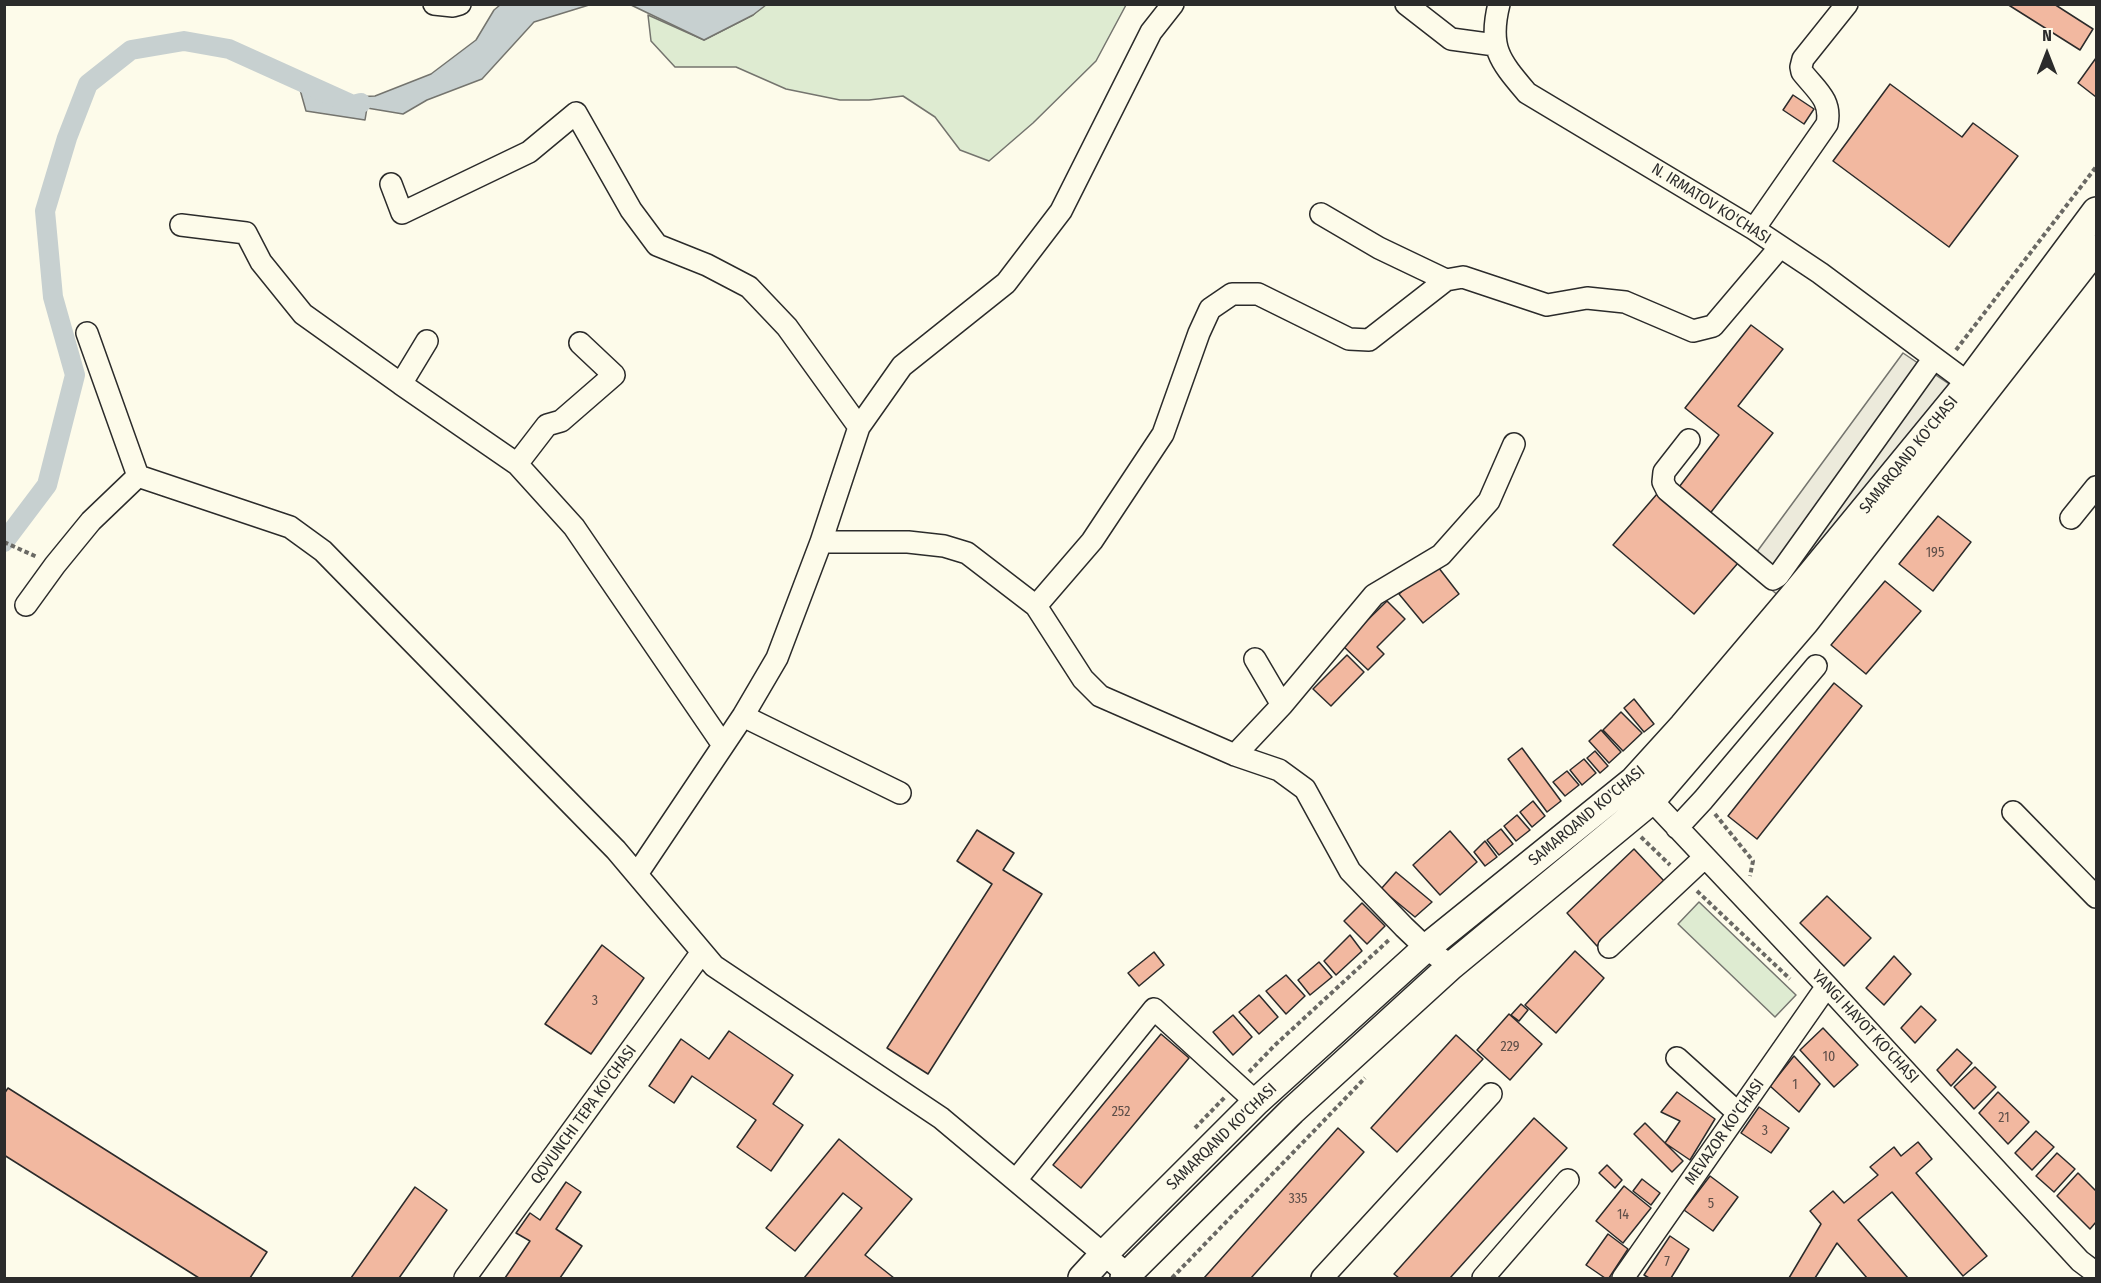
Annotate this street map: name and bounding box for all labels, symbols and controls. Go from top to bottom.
north arrow [2017,24,2077,84]
text: N [2042,26,2052,45]
street label: N. IRMATOV KO'CHASI [1648,159,1774,249]
street label: SAMARQAND KO'CHASI [1856,392,1962,518]
house number: 195 [1926,545,1944,561]
street label: SAMARQAND KO'CHASI [1525,762,1649,870]
street label: YANGI HAYOT KO'CHASI [1808,966,1922,1088]
house number: 3 [592,993,598,1009]
house number: 229 [1500,1039,1520,1055]
street label: QOVUNCHI TEPA KO'CHASI [527,1042,641,1188]
house number: 10 [1823,1049,1835,1065]
street label: MEVAZOR KO'CHASI [1681,1075,1769,1189]
house number: 1 [1792,1077,1798,1093]
street label: SAMARQAND KO'CHASI [1163,1080,1281,1194]
house number: 252 [1112,1104,1130,1120]
house number: 21 [1998,1110,2010,1126]
house number: 3 [1762,1123,1768,1139]
house number: 335 [1288,1191,1308,1207]
house number: 5 [1708,1196,1714,1212]
house number: 14 [1617,1207,1629,1223]
house number: 7 [1664,1254,1670,1270]

